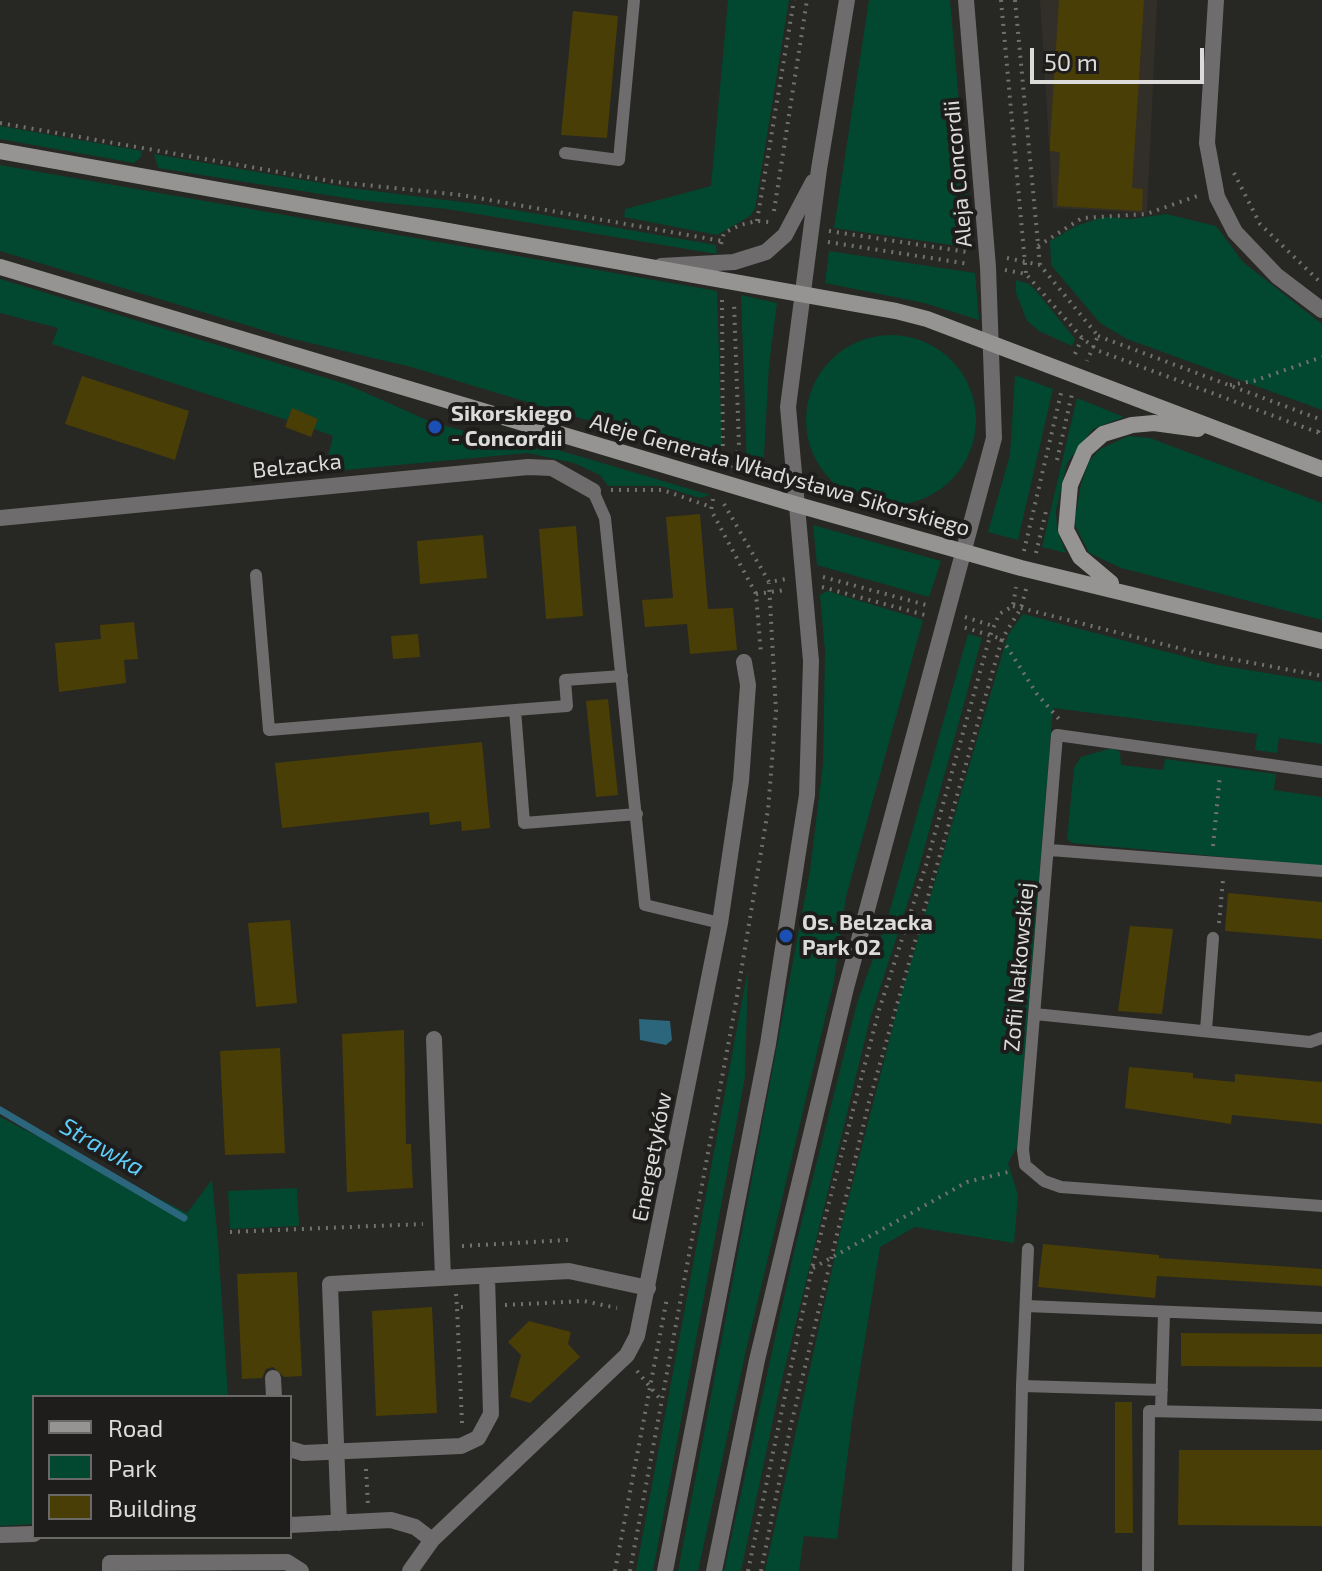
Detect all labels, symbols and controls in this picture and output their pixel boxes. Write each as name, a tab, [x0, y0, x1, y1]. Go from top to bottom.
scale bar	[1034, 32, 1208, 82]
text: 50 m	[1044, 47, 1098, 76]
street label: Aleja Concordii	[938, 99, 978, 249]
place label: Sikorskiego - Concordii	[451, 401, 572, 452]
street label: Aleje Generała Władysława Sikorskiego	[587, 408, 973, 542]
marker: Sikorskiego - Concordii	[426, 418, 444, 436]
street label: Belzacka	[251, 448, 343, 484]
street label: Zofii Nałkowskiej	[998, 881, 1040, 1053]
place label: Os. Belzacka Park 02	[802, 910, 933, 962]
marker: Os. Belzacka Park 02	[777, 927, 795, 945]
street label: Energetyków	[627, 1090, 677, 1224]
water label: Strawka	[55, 1112, 149, 1182]
legend	[32, 1395, 292, 1539]
text: Road	[108, 1413, 163, 1442]
text: Park	[108, 1453, 157, 1482]
text: Building	[108, 1493, 197, 1522]

